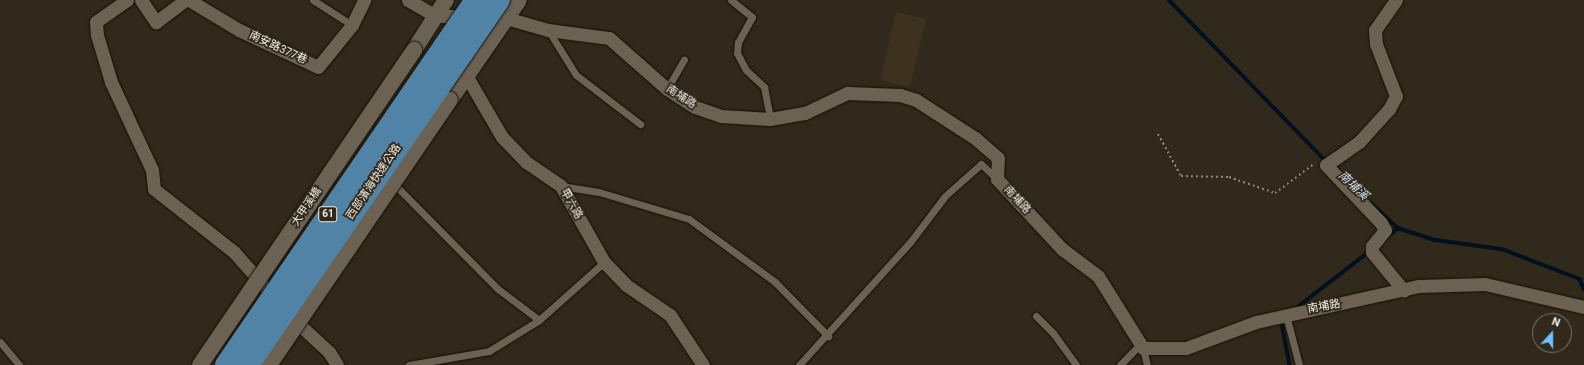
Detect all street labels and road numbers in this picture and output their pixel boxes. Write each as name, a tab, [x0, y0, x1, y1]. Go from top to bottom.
street label: 南安路377巷	[247, 29, 309, 67]
street label: 南埔路	[664, 82, 698, 112]
street label: 西部濱海快速公路	[344, 142, 404, 222]
street label: 南埔路	[1001, 183, 1033, 217]
street label: 大甲溪橋	[289, 185, 325, 229]
street label: 甲六路	[557, 186, 585, 222]
road number: 61	[318, 206, 338, 222]
street label: 南埔路	[1307, 298, 1341, 316]

